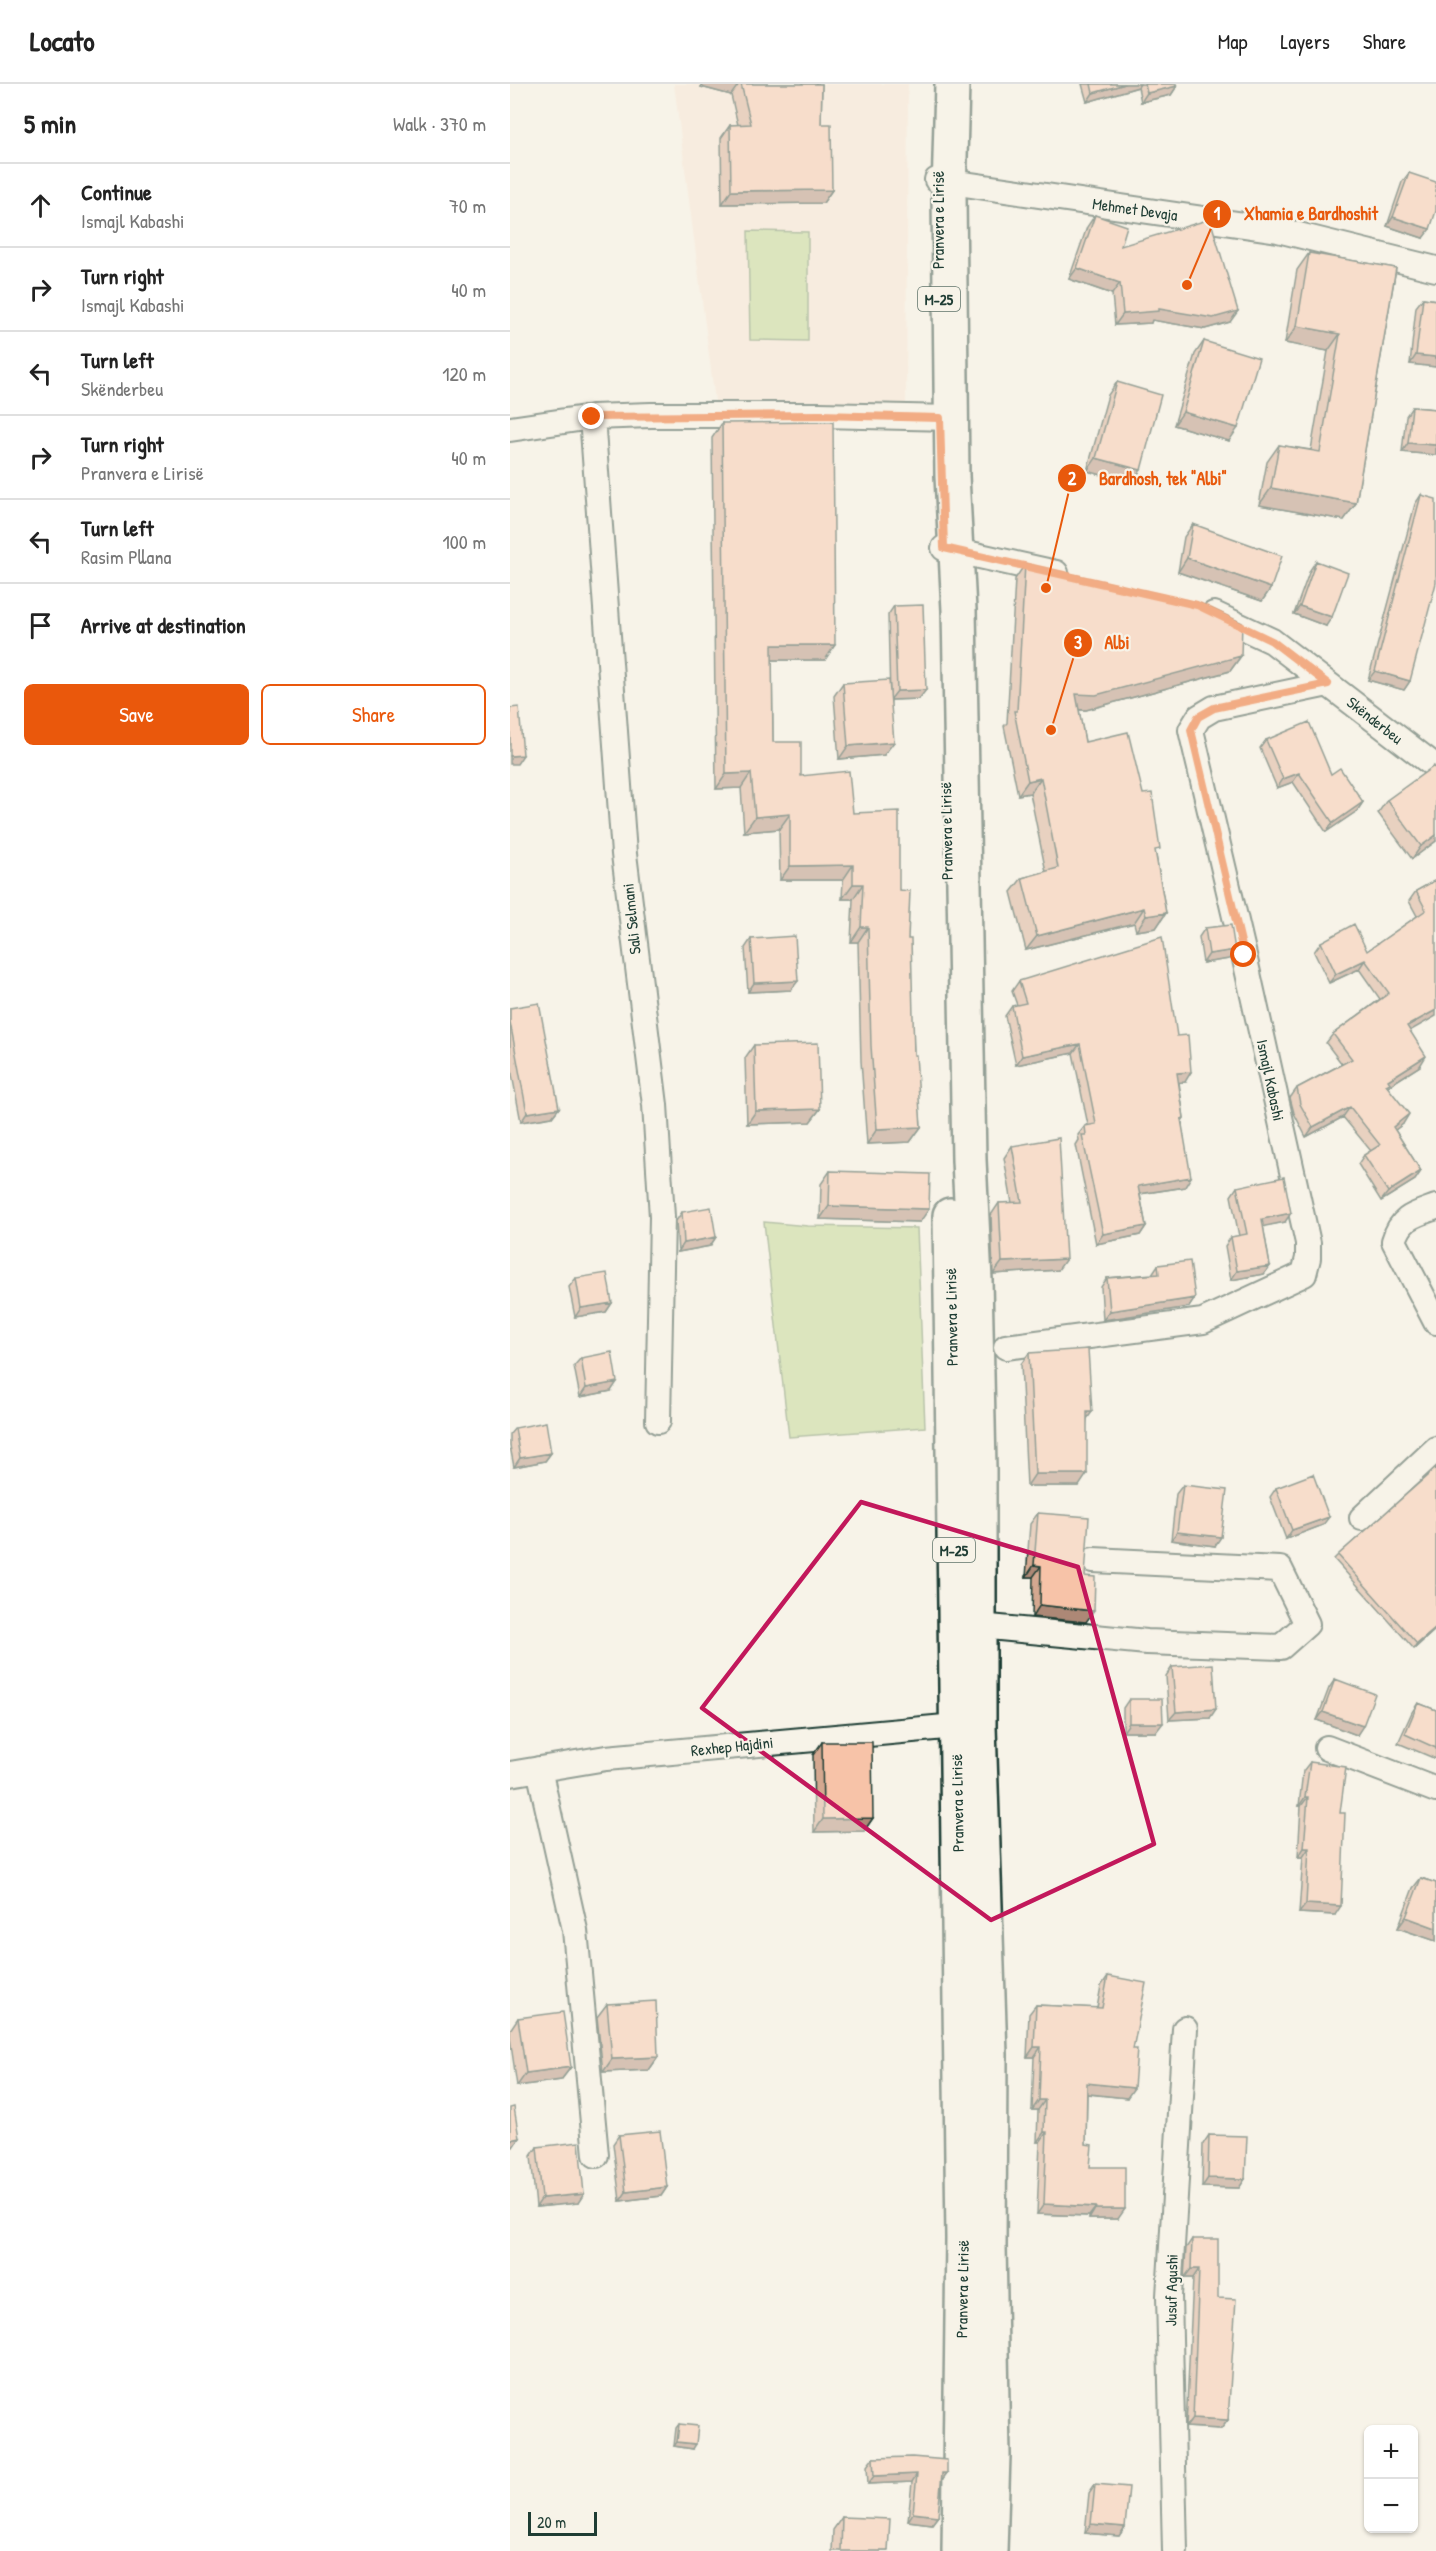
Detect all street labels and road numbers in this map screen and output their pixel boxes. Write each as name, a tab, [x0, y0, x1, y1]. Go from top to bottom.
street label: Pranvera e Lirisë	[927, 170, 949, 269]
street label: Mehmet Devaja	[1091, 192, 1179, 226]
road number: M-25	[918, 287, 960, 311]
street label: Skënderbeu	[1342, 691, 1408, 749]
street label: Pranvera e Lirisë	[934, 781, 958, 880]
street label: Sali Selmani	[616, 883, 646, 955]
street label: Ismajl Kabashi	[1252, 1037, 1290, 1123]
street label: Pranvera e Lirisë	[939, 1267, 963, 1366]
road number: M-25	[933, 1538, 975, 1562]
street label: Rexhep Hajdini	[690, 1731, 774, 1761]
street label: Pranvera e Lirisë	[945, 1753, 969, 1852]
street label: Pranvera e Lirisë	[950, 2239, 974, 2338]
street label: Jusuf Agushi	[1159, 2254, 1183, 2326]

